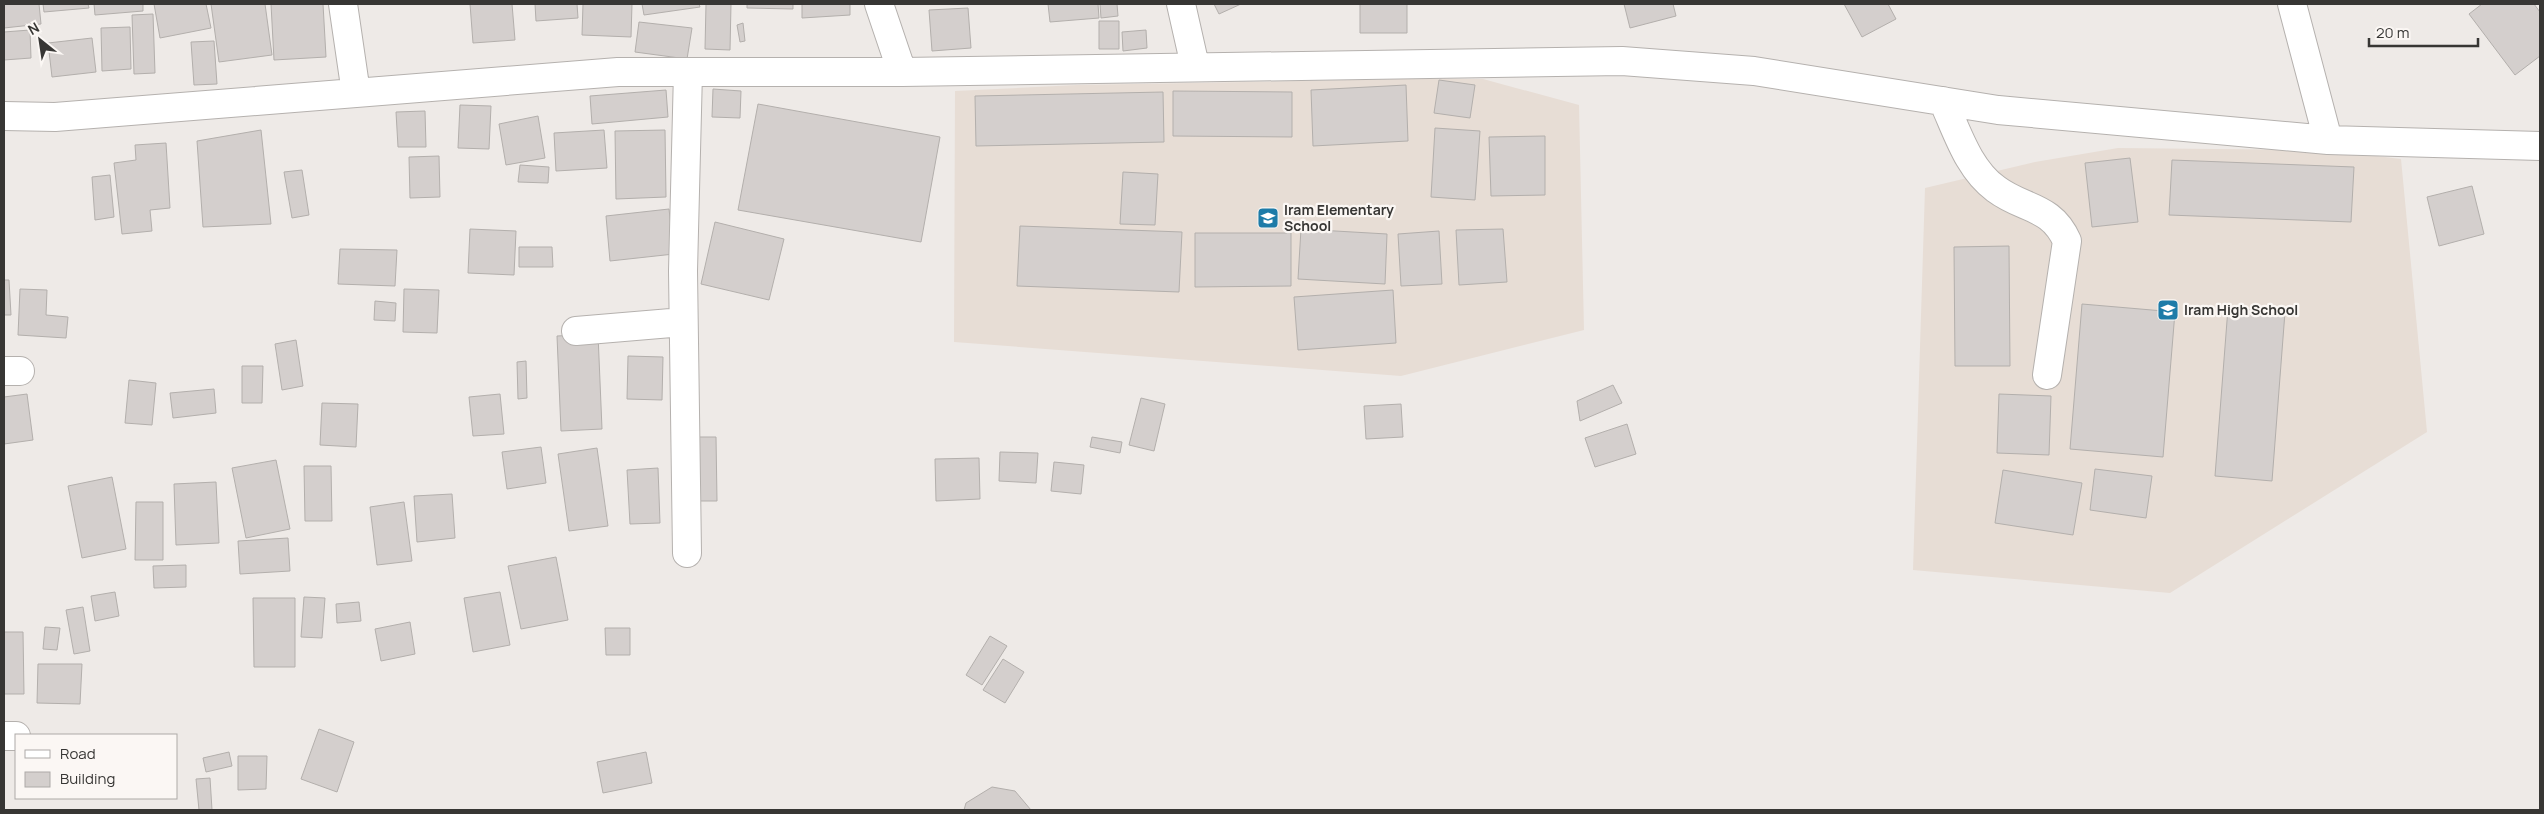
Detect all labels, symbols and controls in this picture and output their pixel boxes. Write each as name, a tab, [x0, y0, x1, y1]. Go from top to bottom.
north arrow	[15, 15, 65, 65]
scale bar	[2369, 15, 2478, 47]
text: N	[24, 18, 42, 39]
text: 20 m	[2376, 22, 2409, 43]
place label: Iram Elementary School	[1284, 200, 1394, 235]
school or university icon: Iram Elementary School	[1256, 206, 1280, 230]
school or university icon: Iram High School	[2156, 298, 2180, 322]
place label: Iram High School	[2184, 300, 2298, 319]
legend	[15, 734, 178, 799]
text: Road	[60, 743, 96, 764]
text: Building	[60, 768, 115, 789]

